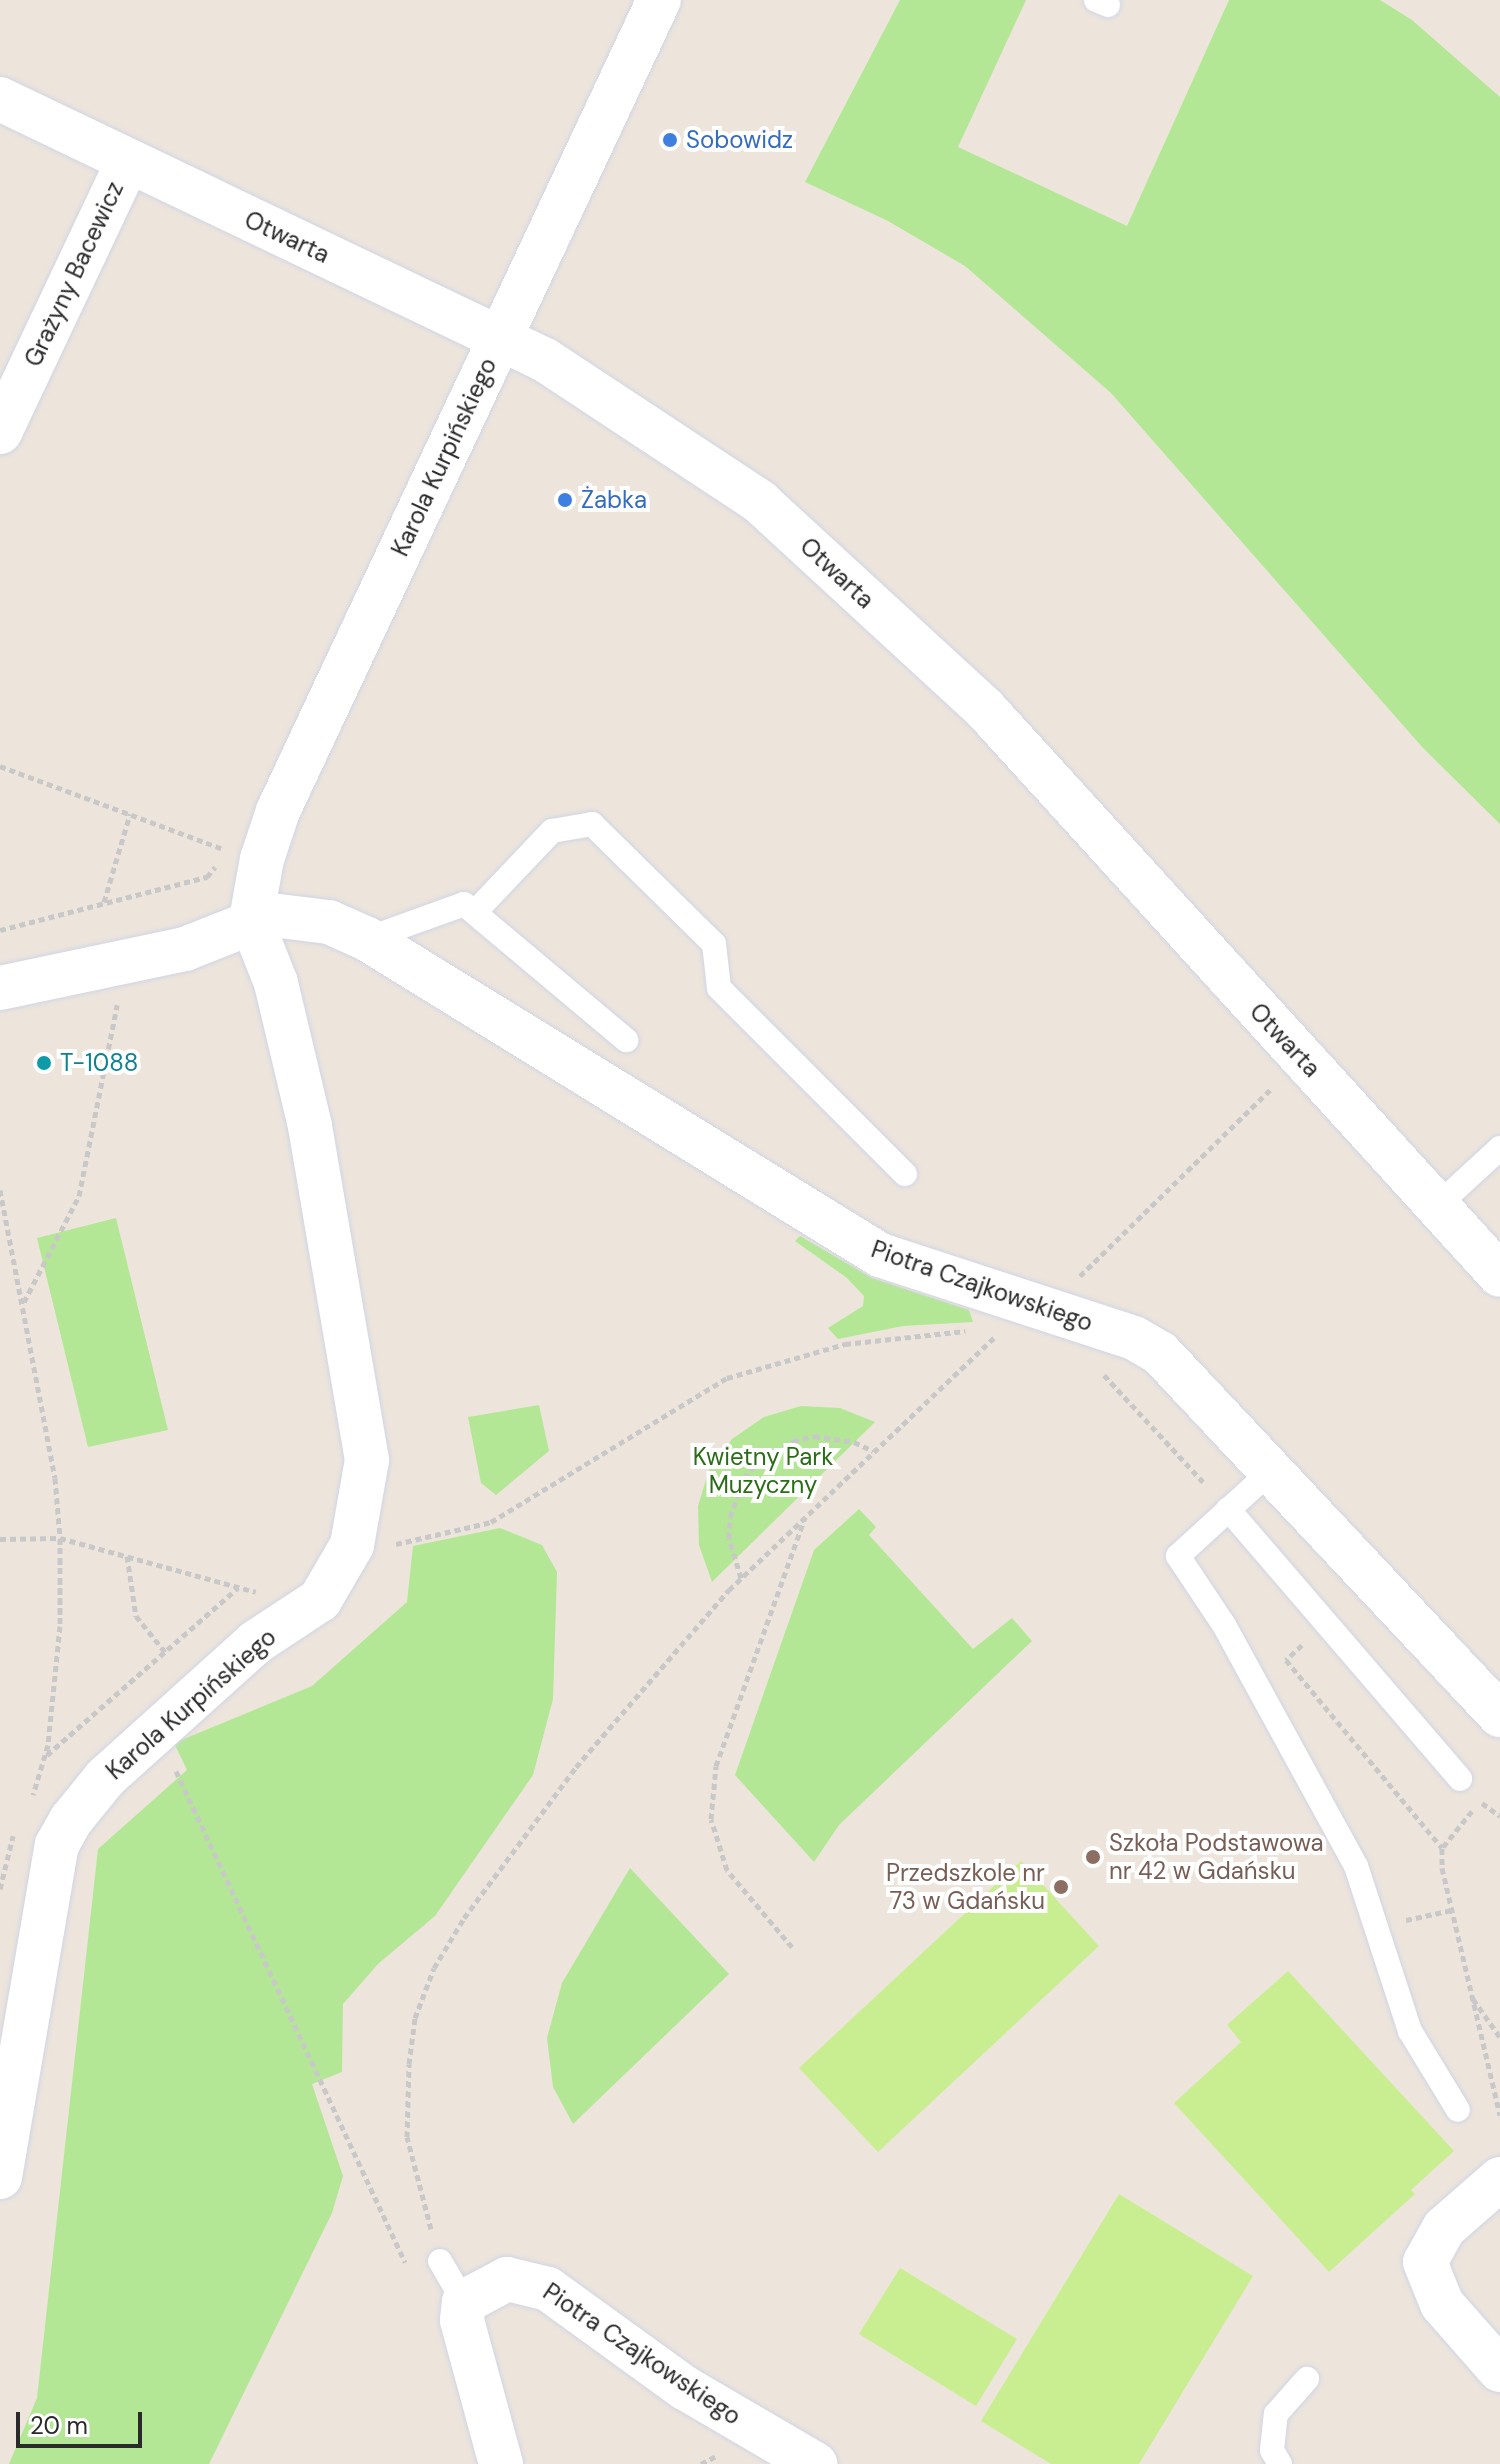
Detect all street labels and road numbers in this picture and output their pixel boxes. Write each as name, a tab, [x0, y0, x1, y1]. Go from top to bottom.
street label: Grażyny Bacewicz	[19, 177, 129, 371]
street label: Otwarta	[240, 205, 334, 269]
street label: Karola Kurpińskiego	[385, 353, 503, 561]
street label: Otwarta	[794, 532, 880, 614]
street label: Otwarta	[1244, 997, 1326, 1083]
street label: Piotra Czajkowskiego	[868, 1235, 1096, 1337]
street label: Karola Kurpińskiego	[100, 1622, 282, 1786]
street label: Piotra Czajkowskiego	[538, 2277, 746, 2431]

